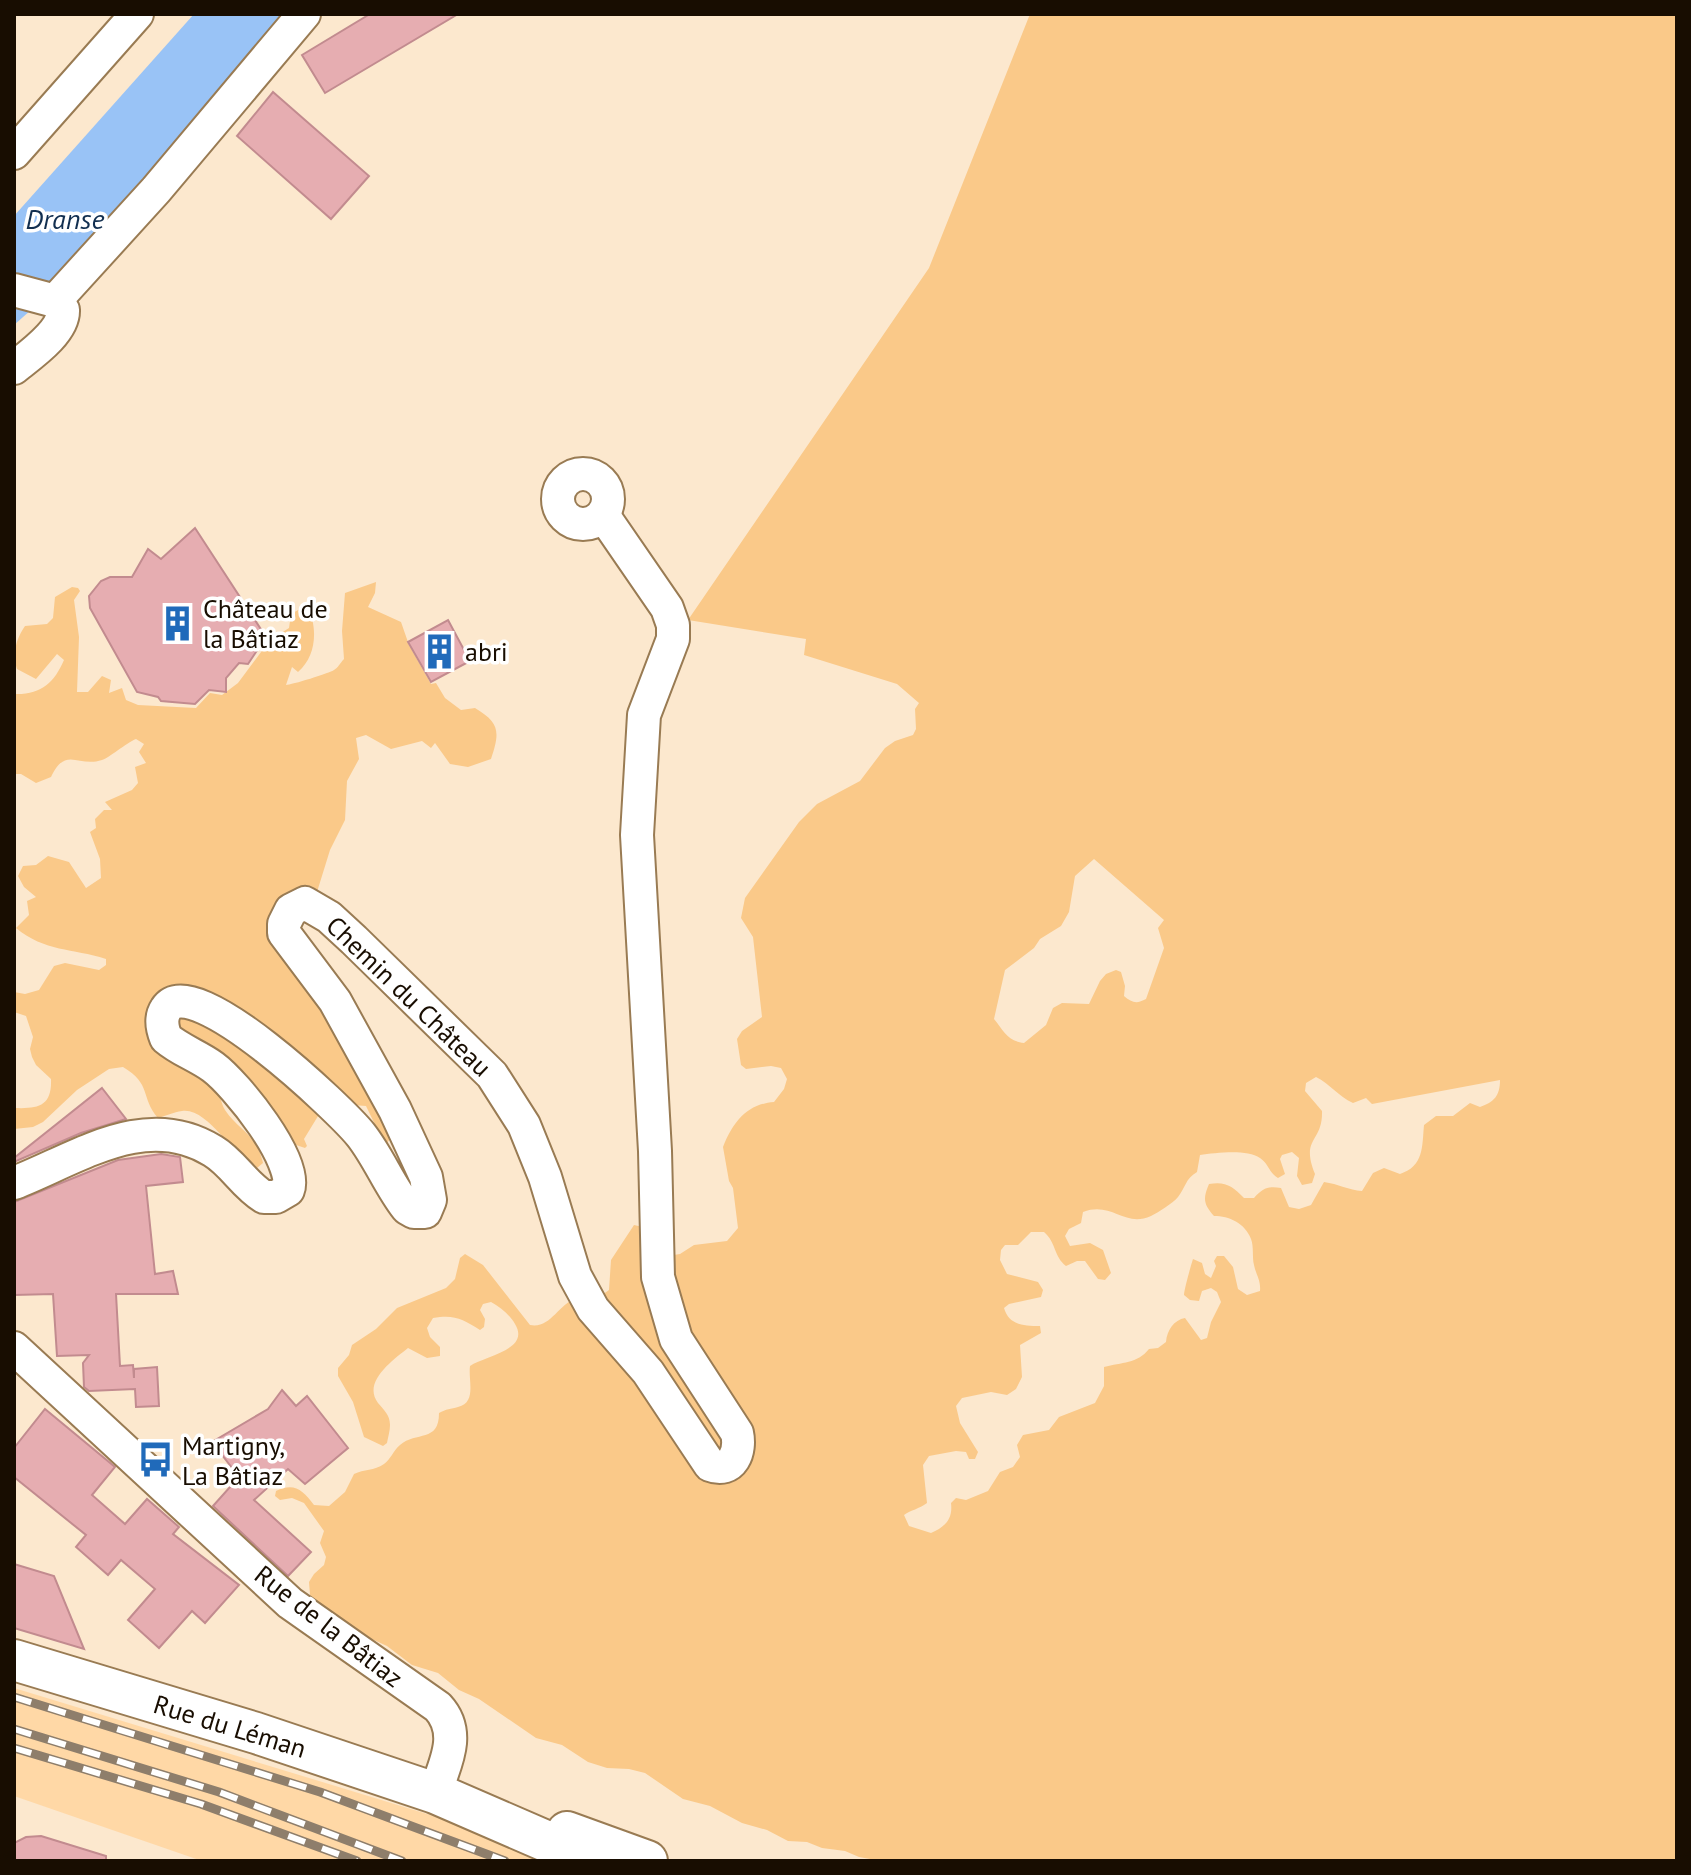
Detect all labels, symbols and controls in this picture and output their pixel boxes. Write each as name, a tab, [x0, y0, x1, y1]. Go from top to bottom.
water label: Dranse	[26, 200, 104, 237]
place label: Château de la Bâtiaz	[203, 592, 328, 655]
building icon: Château de la Bâtiaz	[158, 604, 196, 642]
building icon: abri	[420, 632, 458, 670]
place label: abri	[465, 635, 508, 668]
street label: Chemin du Château	[319, 909, 499, 1083]
place label: Martigny, La Bâtiaz	[182, 1429, 285, 1492]
bus stop icon: Martigny, La Bâtiaz	[137, 1441, 175, 1479]
street label: Rue de la Bâtiaz	[248, 1558, 410, 1694]
street label: Rue du Léman	[150, 1687, 310, 1765]

